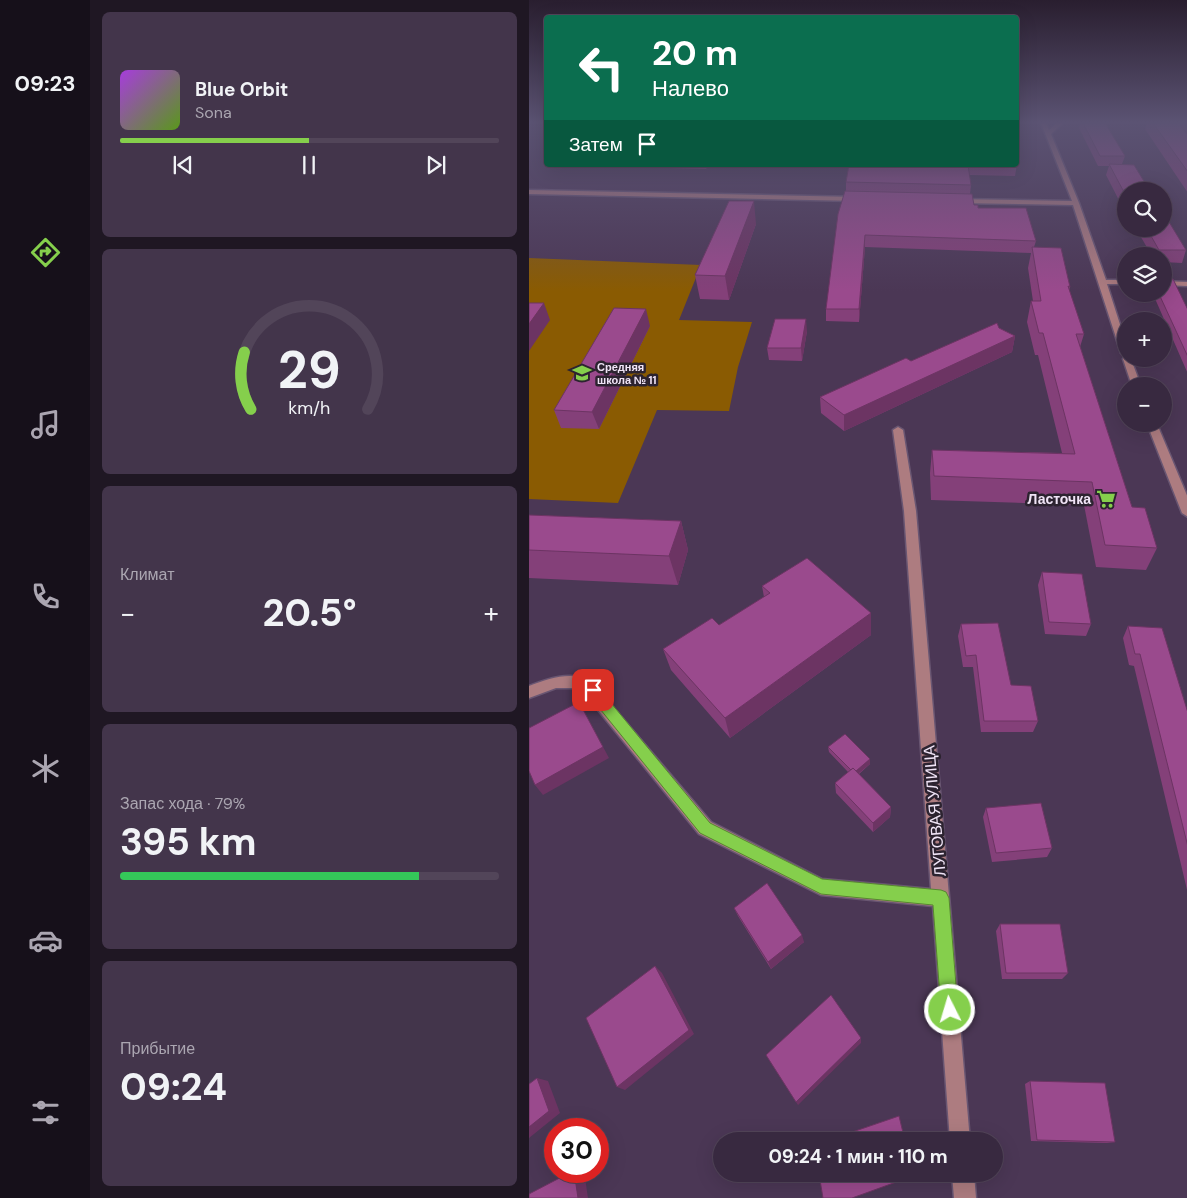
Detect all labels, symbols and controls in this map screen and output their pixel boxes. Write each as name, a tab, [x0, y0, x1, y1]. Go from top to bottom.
text: 20 m	[652, 30, 738, 76]
icon: left	[569, 35, 634, 100]
text: 09:23	[14, 69, 76, 98]
text: Налево	[652, 74, 729, 103]
text: Blue Orbit	[195, 77, 288, 102]
text: Sona	[195, 102, 232, 123]
icon: arrive	[633, 130, 661, 158]
text: Затем	[569, 132, 623, 157]
icon: previous	[169, 151, 197, 179]
icon: pause	[295, 151, 323, 179]
icon: next	[422, 151, 450, 179]
map controls	[1117, 182, 1172, 432]
button: search	[1117, 182, 1172, 237]
icon: directions	[28, 235, 63, 270]
button: layers	[1117, 247, 1172, 302]
button: +	[1117, 312, 1172, 367]
text: 29	[278, 336, 341, 404]
place label: Средняя школа № 11	[597, 360, 657, 387]
school or university icon: Средняя школа № 11	[571, 362, 593, 384]
button: −	[1117, 377, 1172, 432]
text: km/h	[288, 396, 331, 420]
icon: music	[28, 407, 63, 442]
supermarket icon: Ласточка	[1095, 488, 1117, 510]
place label: Ласточка	[1027, 490, 1091, 508]
text: Климат	[120, 564, 174, 585]
icon: phone	[28, 579, 63, 614]
text: 20.5°	[262, 588, 357, 638]
text: −	[120, 595, 135, 632]
text: +	[484, 595, 499, 632]
pin	[572, 669, 614, 711]
icon: arrive	[579, 676, 607, 704]
street label: ЛУГОВАЯ УЛИЦА	[918, 744, 951, 877]
icon: climate	[28, 751, 63, 786]
text: Запас хода · 79%	[120, 793, 245, 814]
text: 395 km	[120, 817, 256, 867]
icon: car	[28, 923, 63, 958]
position arrow	[923, 983, 975, 1035]
text: Прибытие	[120, 1038, 195, 1059]
text: 09:24	[120, 1062, 227, 1112]
icon: filters	[28, 1095, 63, 1130]
speed limit sign: 30	[544, 1118, 609, 1183]
text: 09:24 · 1 мин · 110 m	[768, 1144, 948, 1169]

